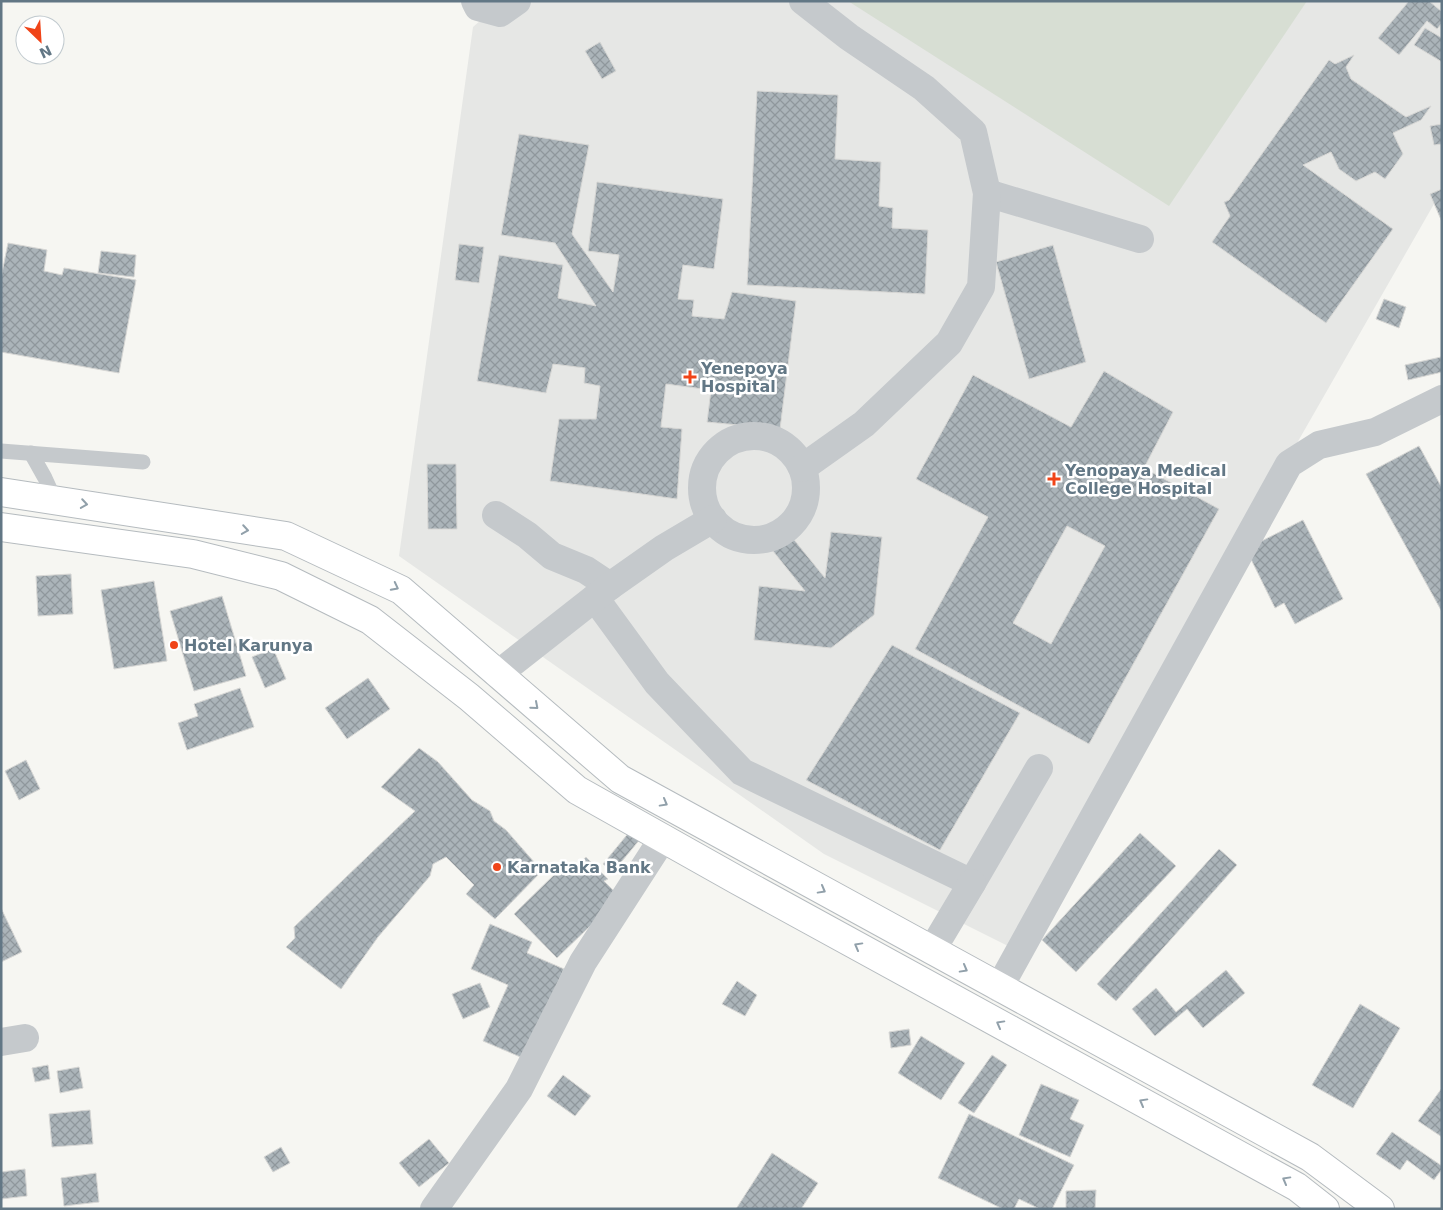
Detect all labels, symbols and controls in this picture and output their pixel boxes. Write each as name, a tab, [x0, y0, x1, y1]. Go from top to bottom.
north arrow	[15, 15, 65, 65]
text: N	[37, 42, 54, 62]
place label: Yenepoya Hospital	[700, 359, 788, 396]
marker: Yenepoya Hospital	[683, 370, 697, 384]
place label: Yenopaya Medical College Hospital	[1064, 461, 1226, 498]
marker: Yenopaya Medical College Hospital	[1047, 472, 1061, 486]
one-way arrow	[80, 499, 88, 509]
one-way arrow	[240, 524, 249, 534]
one-way arrow	[390, 581, 399, 592]
place label: Hotel Karunya	[184, 636, 313, 655]
marker: Hotel Karunya	[168, 639, 180, 651]
one-way arrow	[529, 700, 538, 709]
one-way arrow	[659, 797, 668, 807]
place label: Karnataka Bank	[507, 858, 651, 877]
marker: Karnataka Bank	[491, 861, 503, 873]
one-way arrow	[817, 884, 826, 894]
one-way arrow	[854, 942, 863, 952]
one-way arrow	[959, 962, 968, 972]
one-way arrow	[997, 1020, 1006, 1030]
one-way arrow	[1139, 1098, 1148, 1108]
one-way arrow	[1282, 1176, 1291, 1186]

